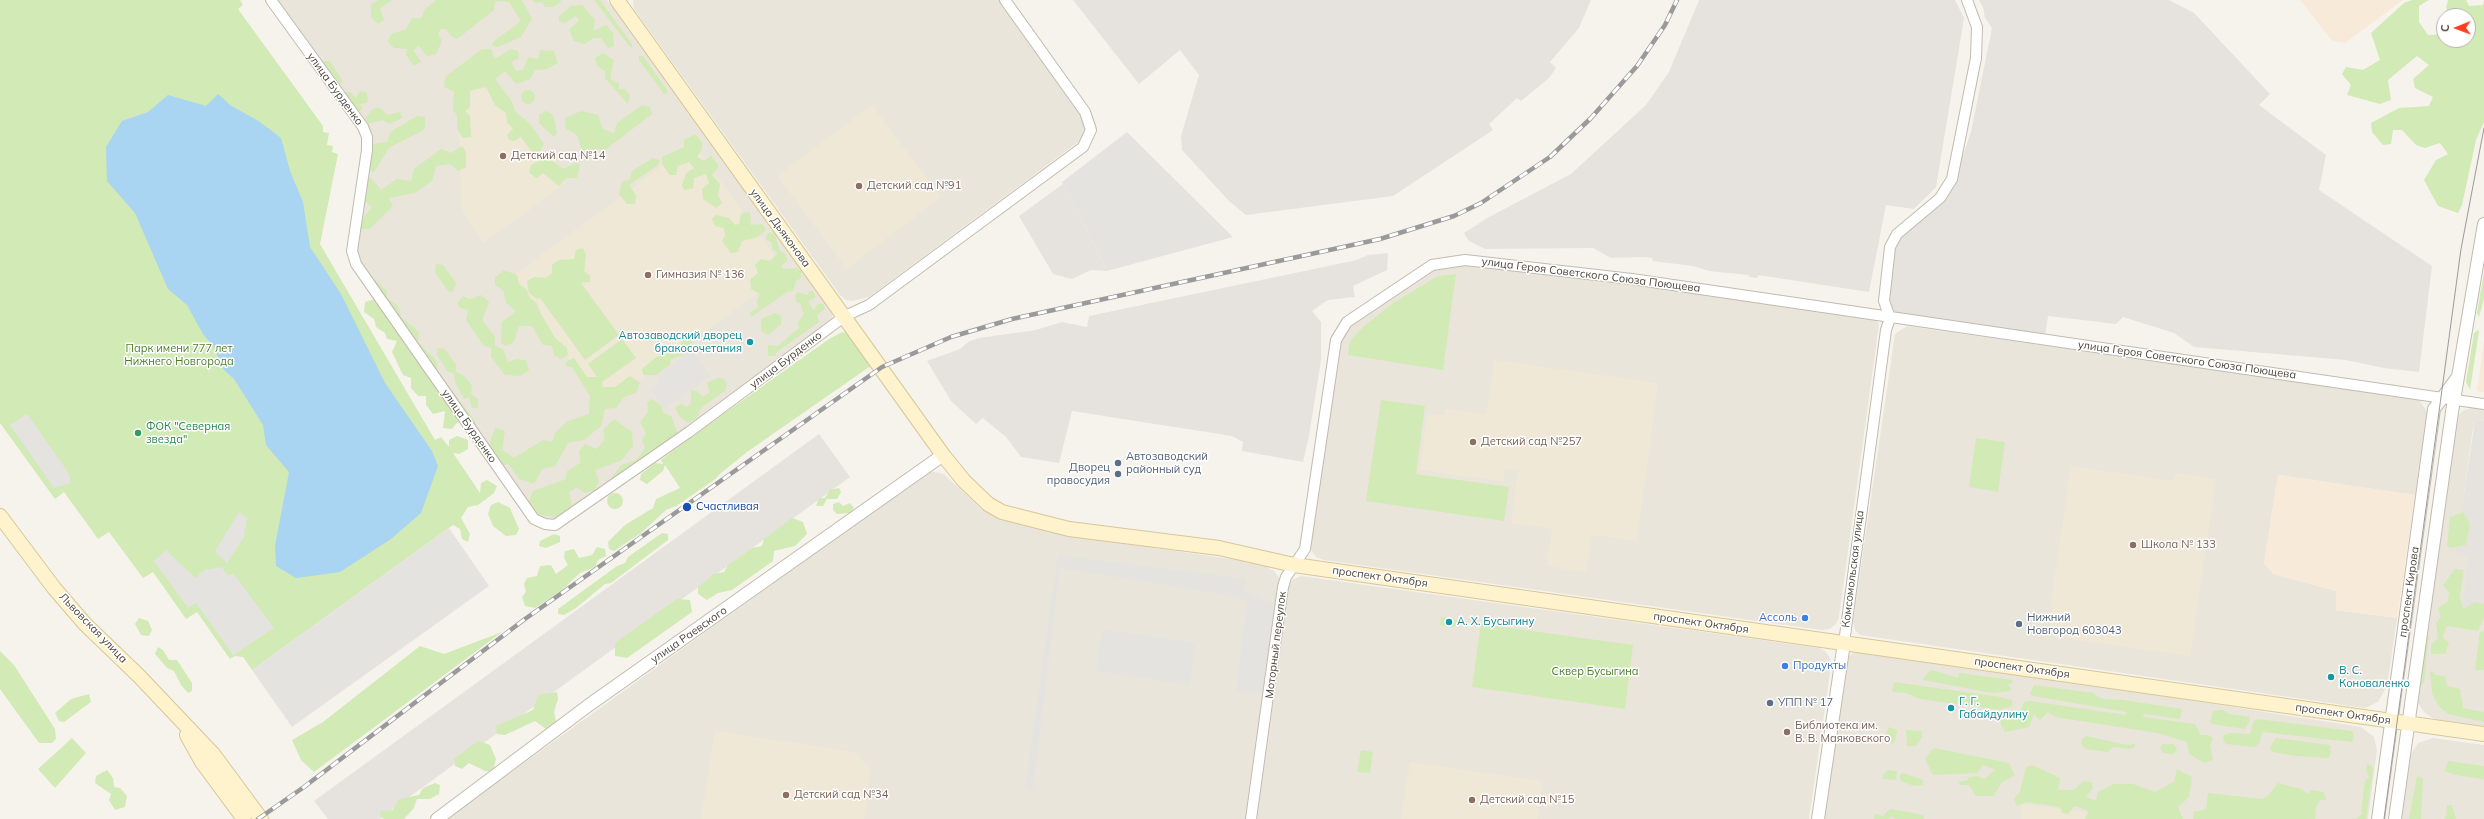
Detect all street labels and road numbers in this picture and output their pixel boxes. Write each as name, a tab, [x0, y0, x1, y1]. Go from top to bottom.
street label: улица Бурденко	[304, 50, 366, 128]
street label: улица Дьяконова	[747, 186, 813, 270]
street label: улица Героя Советского Союза Поющева	[1481, 255, 1701, 295]
street label: улица Бурденко	[747, 329, 825, 391]
street label: улица Героя Советского Союза Поющева	[2077, 338, 2297, 382]
street label: улица Бурденко	[439, 387, 499, 465]
street label: Комсомольская улица	[1839, 510, 1867, 628]
street label: проспект Кирова	[2396, 546, 2422, 638]
street label: проспект Октября	[1331, 564, 1429, 590]
street label: Львовская улица	[56, 590, 130, 666]
street label: Моторный переулок	[1263, 591, 1289, 699]
street label: улица Раевского	[648, 604, 730, 666]
street label: проспект Октября	[1652, 610, 1750, 636]
street label: проспект Октября	[1973, 655, 2071, 681]
street label: проспект Октября	[2294, 701, 2392, 727]

